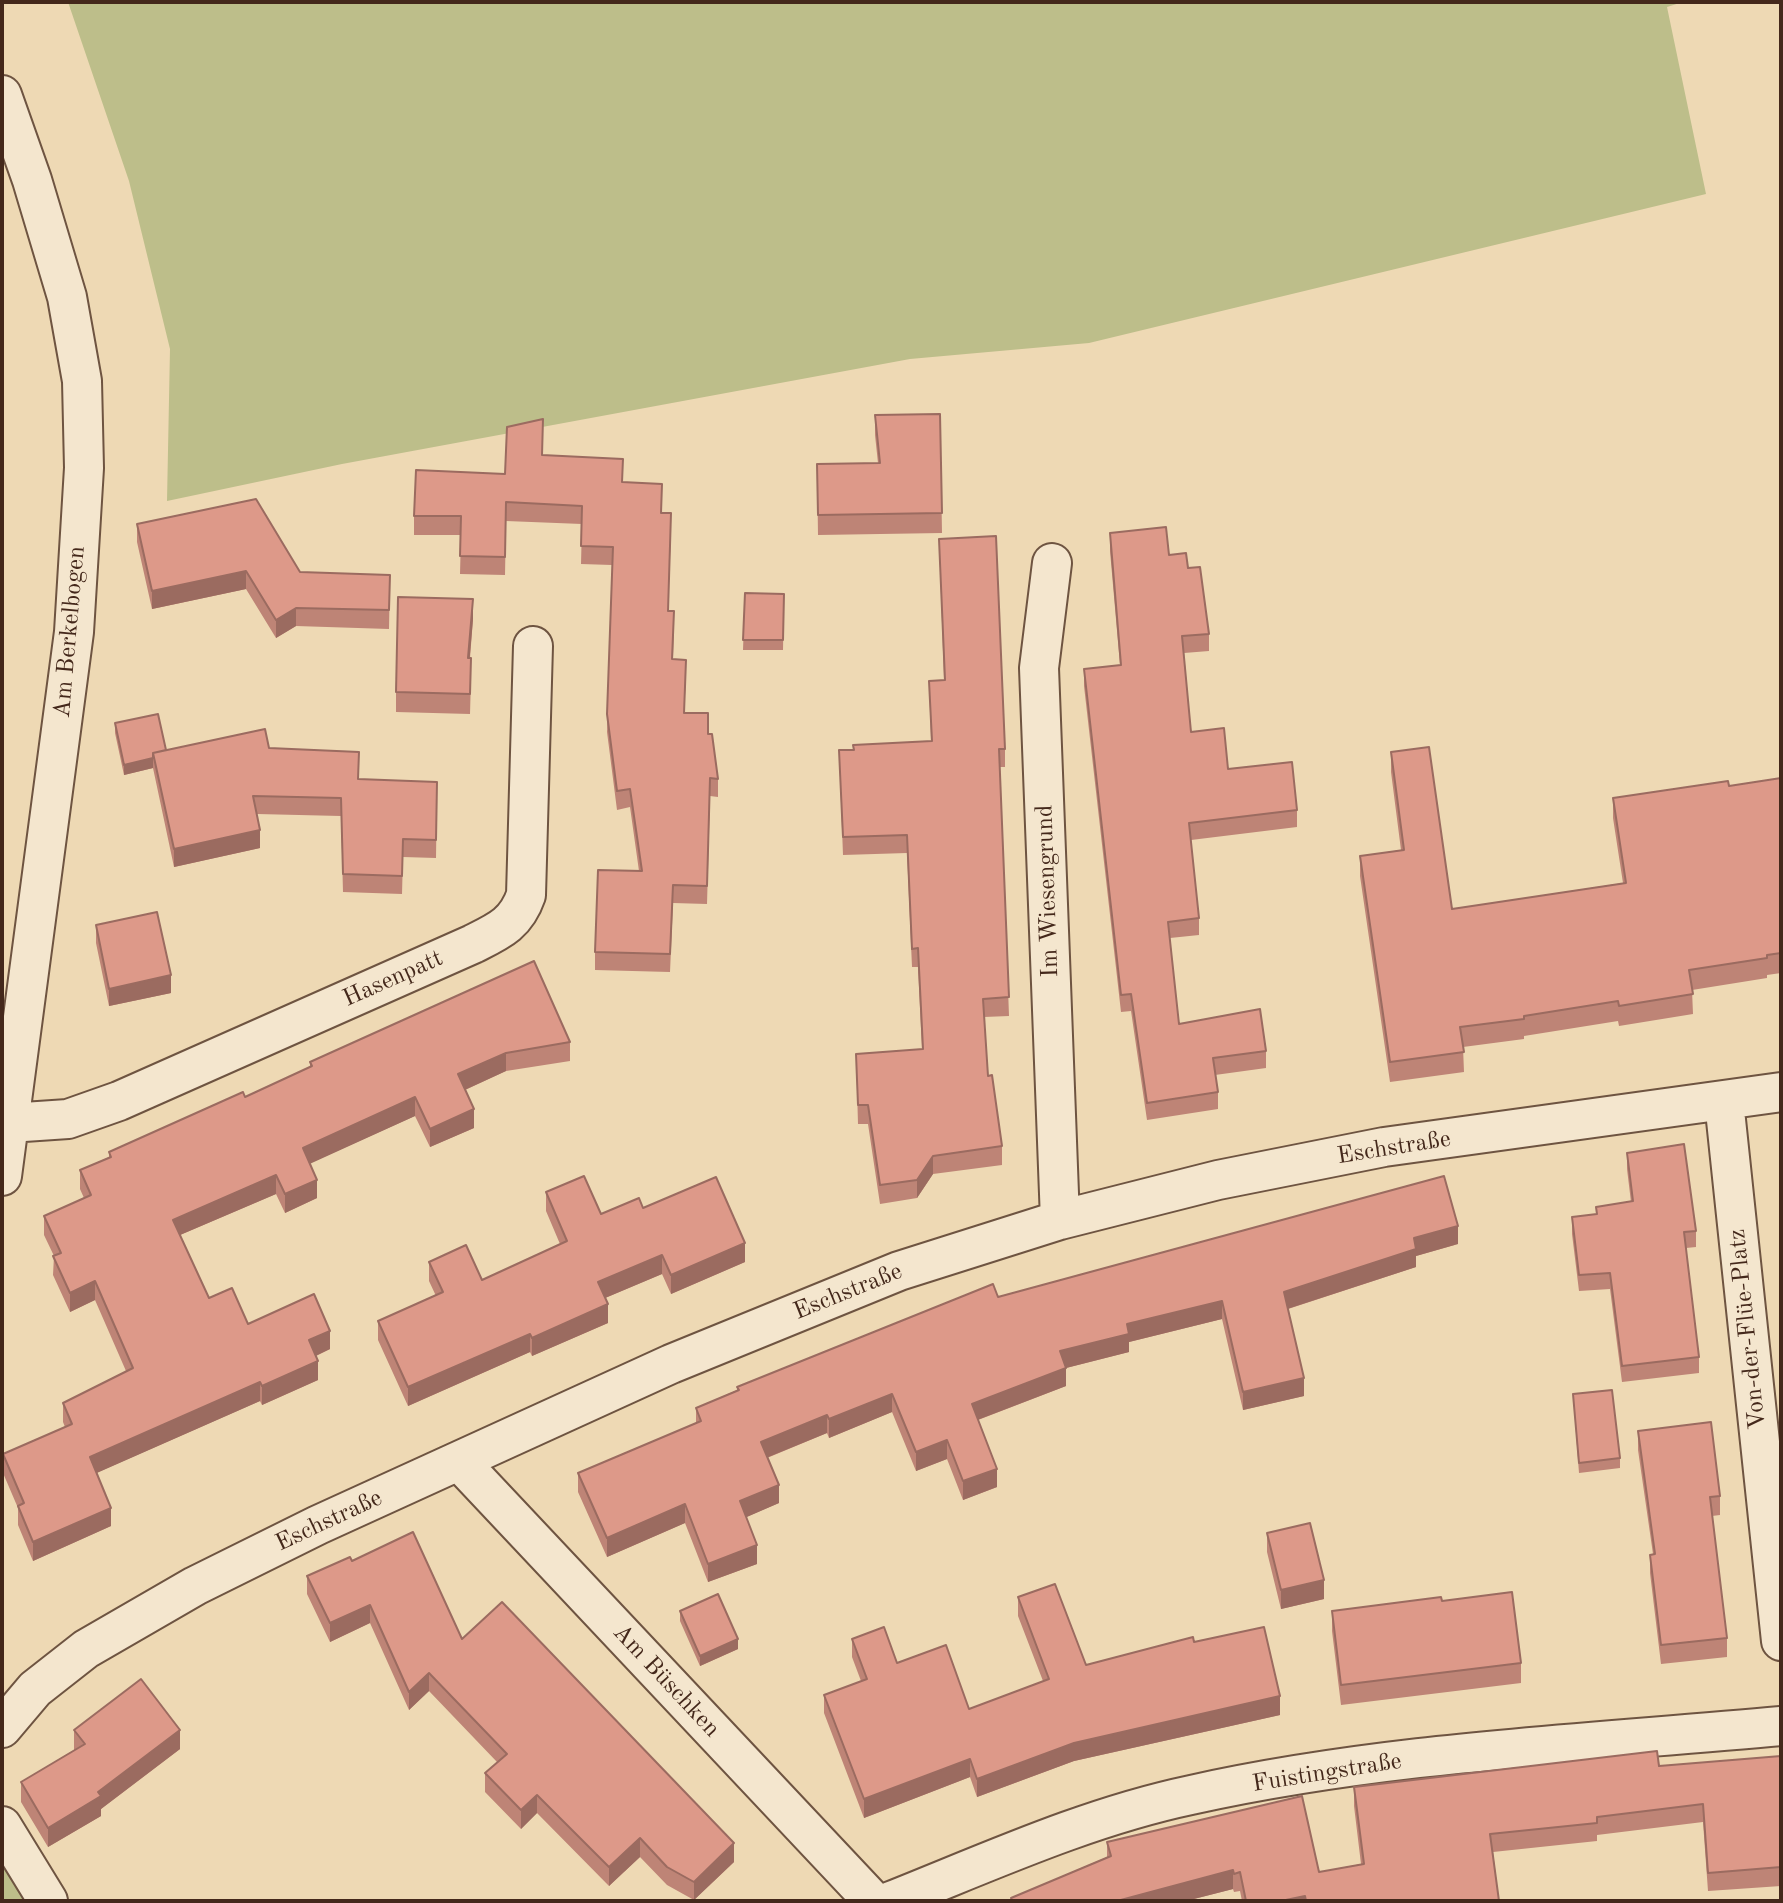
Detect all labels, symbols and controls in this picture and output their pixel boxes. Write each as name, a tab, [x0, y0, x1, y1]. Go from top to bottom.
street label: Am Berkelbogen	[48, 545, 92, 719]
street label: Im Wiesengrund	[1031, 804, 1065, 978]
street label: Hasenpatt	[339, 944, 447, 1014]
street label: Eschstraße	[1335, 1125, 1453, 1171]
street label: Von-der-Flüe-Platz	[1723, 1227, 1773, 1431]
street label: Eschstraße	[789, 1257, 907, 1327]
street label: Eschstraße	[271, 1484, 387, 1558]
street label: Am Büschken	[606, 1619, 726, 1743]
street label: Fuistingstraße	[1250, 1747, 1404, 1799]

